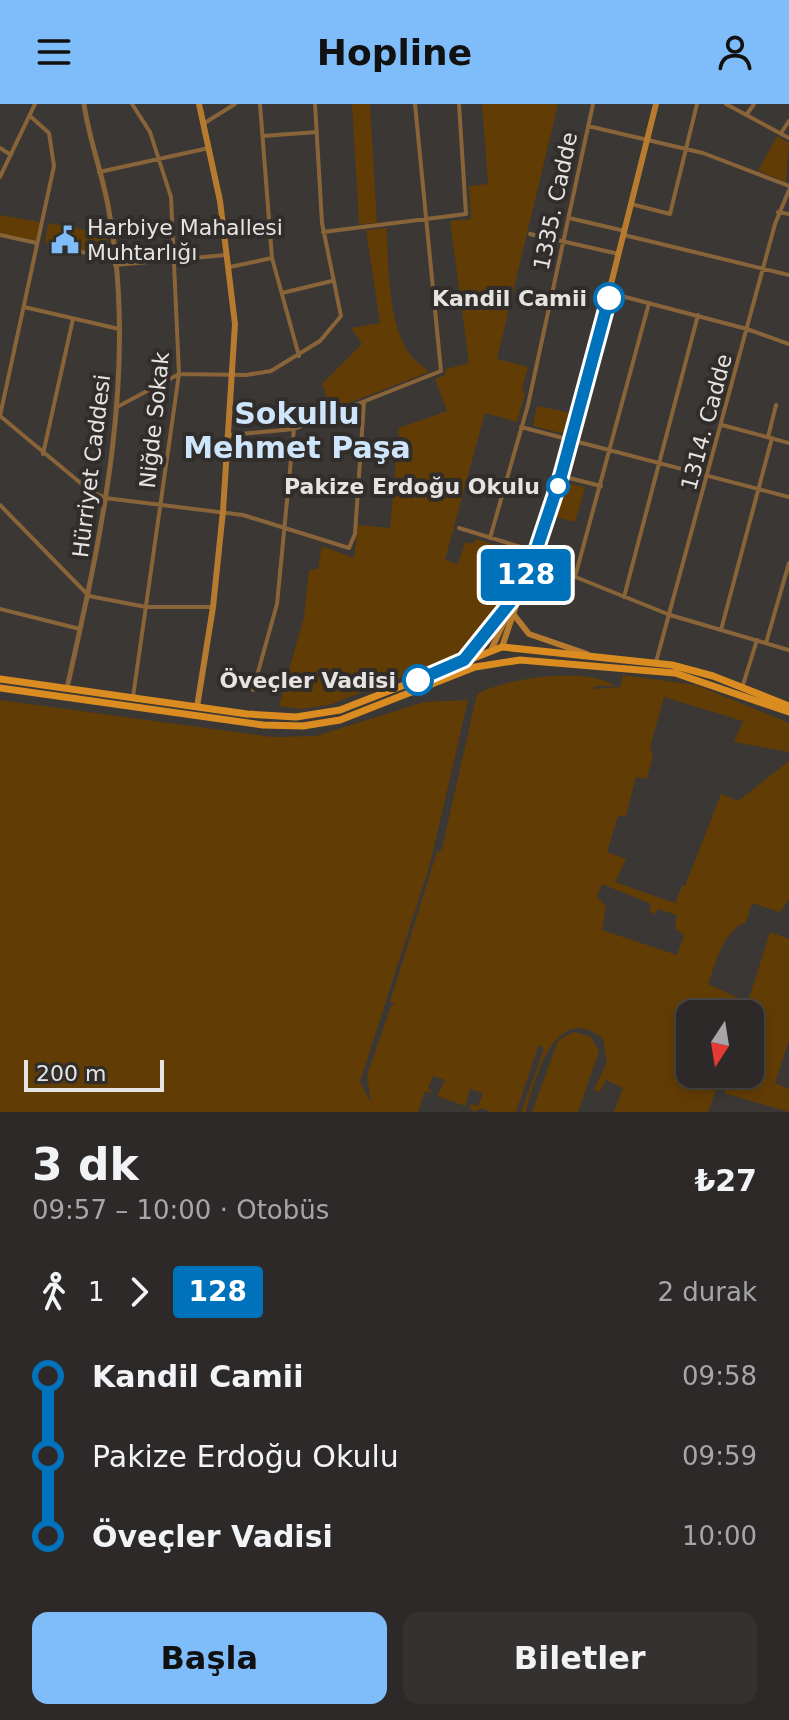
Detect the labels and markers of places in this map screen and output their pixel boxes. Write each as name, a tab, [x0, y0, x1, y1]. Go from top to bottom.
place label: Harbiye Mahallesi Muhtarlığı	[87, 215, 283, 265]
public building icon: Harbiye Mahallesi Muhtarlığı	[50, 225, 80, 255]
marker: Kandil Camii	[594, 283, 624, 313]
place label: Kandil Camii	[432, 286, 587, 311]
place label: Pakize Erdoğu Okulu	[284, 474, 540, 499]
marker: Pakize Erdoğu Okulu	[547, 475, 569, 497]
marker: Öveçler Vadisi	[403, 665, 433, 695]
place label: Öveçler Vadisi	[219, 668, 396, 693]

